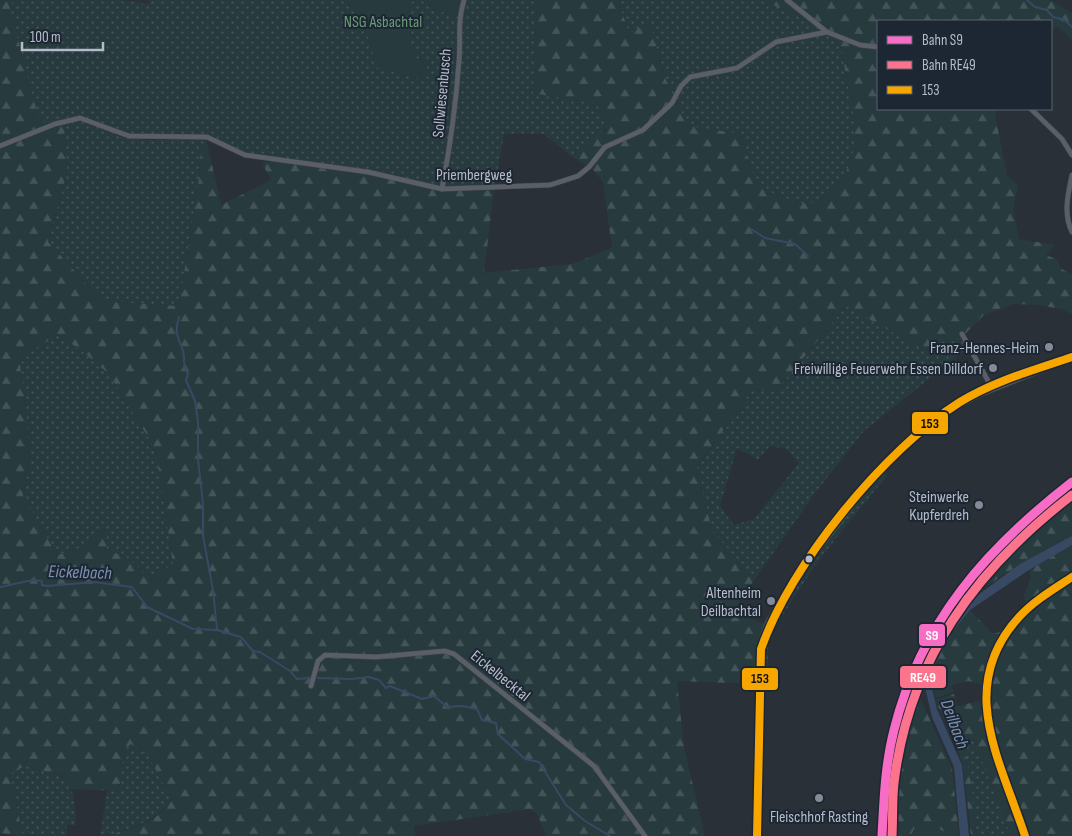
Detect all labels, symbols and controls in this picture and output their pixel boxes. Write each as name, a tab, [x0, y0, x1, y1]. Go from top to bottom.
park label: NSG Asbachtal	[344, 13, 422, 32]
scale bar	[22, 20, 104, 52]
legend	[877, 20, 1052, 110]
text: 100 m	[30, 28, 61, 47]
text: Bahn S9	[922, 31, 963, 50]
street label: Sollwiesenbusch	[429, 48, 456, 138]
text: Bahn RE49	[922, 56, 976, 75]
text: 153	[922, 81, 940, 100]
street label: Priembergweg	[436, 166, 512, 185]
place label: Franz-Hennes-Heim	[930, 339, 1039, 358]
marker: Franz-Hennes-Heim	[1043, 341, 1055, 353]
place label: Freiwillige Feuerwehr Essen Dilldorf	[794, 360, 983, 379]
marker: Freiwillige Feuerwehr Essen Dilldorf	[987, 362, 999, 374]
line badge: 153	[911, 411, 949, 435]
text: 153	[921, 415, 939, 432]
place label: Steinwerke Kupferdreh	[909, 488, 969, 525]
marker: Steinwerke Kupferdreh	[973, 499, 985, 511]
unlabelled marker	[804, 554, 814, 564]
water label: Eickelbach	[48, 561, 113, 584]
place label: Altenheim Deilbachtal	[701, 584, 761, 621]
marker: Altenheim Deilbachtal	[765, 595, 777, 607]
line badge: S9	[918, 623, 946, 647]
text: S9	[926, 627, 939, 644]
street label: Eickelbecktal	[467, 647, 534, 706]
line badge: RE49	[899, 665, 947, 689]
line badge: 153	[741, 667, 779, 691]
text: RE49	[910, 669, 936, 686]
text: 153	[751, 670, 769, 687]
water label: Deilbach	[936, 696, 973, 752]
marker: Fleischhof Rasting	[813, 792, 825, 804]
place label: Fleischhof Rasting	[770, 808, 868, 827]

